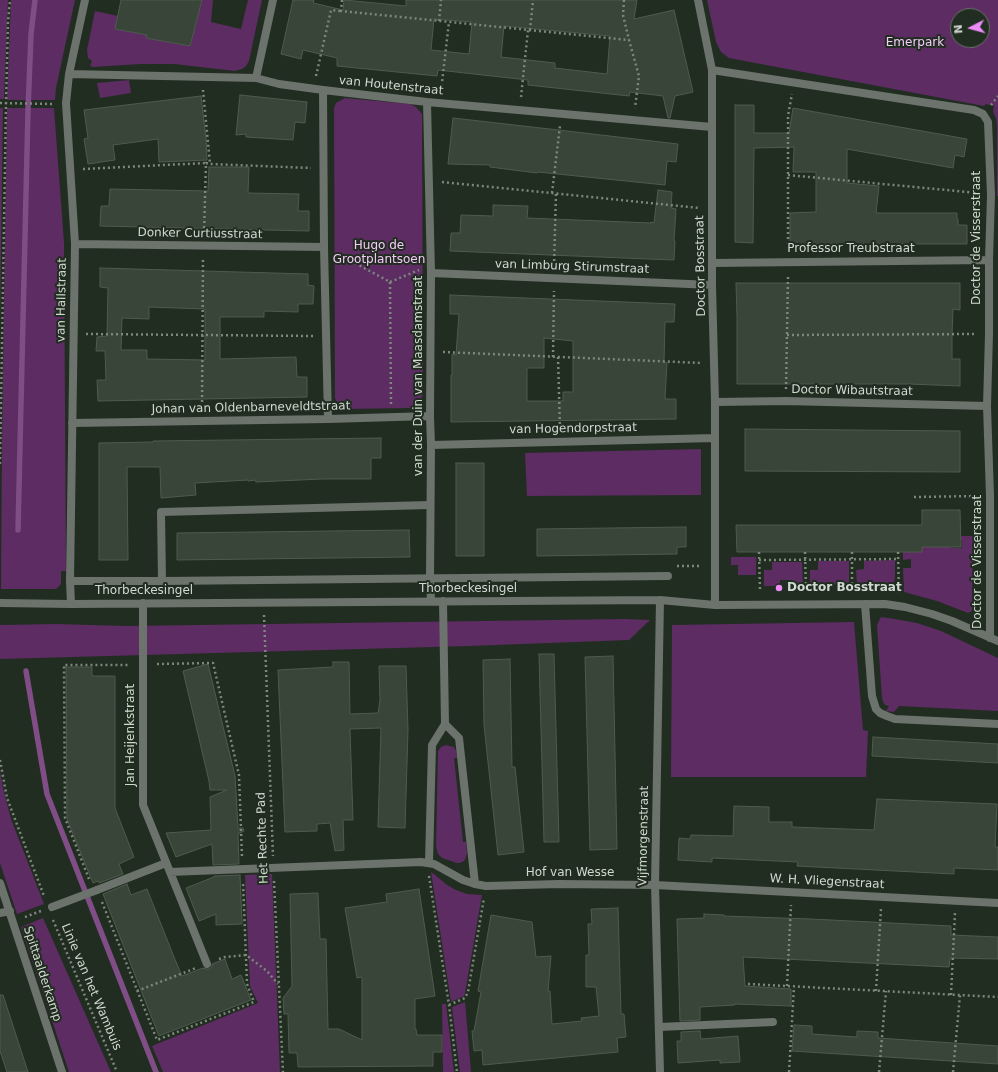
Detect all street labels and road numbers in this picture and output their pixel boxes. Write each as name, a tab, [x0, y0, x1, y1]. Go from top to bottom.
street label: van Houtenstraat	[338, 73, 444, 99]
street label: Doctor de Visserstraat	[970, 171, 984, 305]
street label: Doctor Bosstraat	[693, 215, 709, 317]
street label: Donker Curtiusstraat	[137, 226, 263, 242]
street label: Professor Treubstraat	[787, 242, 915, 256]
street label: van Limburg Stirumstraat	[495, 257, 649, 277]
street label: van Hallstraat	[54, 258, 70, 342]
street label: van der Duin van Maasdamstraat	[412, 276, 426, 476]
street label: Doctor Wibautstraat	[791, 383, 913, 399]
street label: Johan van Oldenbarneveldtstraat	[152, 399, 350, 417]
street label: van Hogendorpstraat	[509, 421, 637, 437]
street label: Doctor de Visserstraat	[971, 495, 985, 629]
street label: Thorbeckesingel	[419, 582, 517, 596]
street label: Thorbeckesingel	[95, 584, 193, 598]
street label: Jan Heijenkstraat	[124, 684, 138, 786]
street label: Vijfmorgenstraat	[636, 786, 652, 886]
street label: Het Rechte Pad	[254, 792, 272, 884]
street label: Hof van Wesse	[526, 866, 614, 880]
street label: W. H. Vliegenstraat	[769, 872, 885, 892]
street label: Linie van het Wambuis	[58, 921, 124, 1053]
street label: Spittaalderkamp	[20, 925, 64, 1023]

